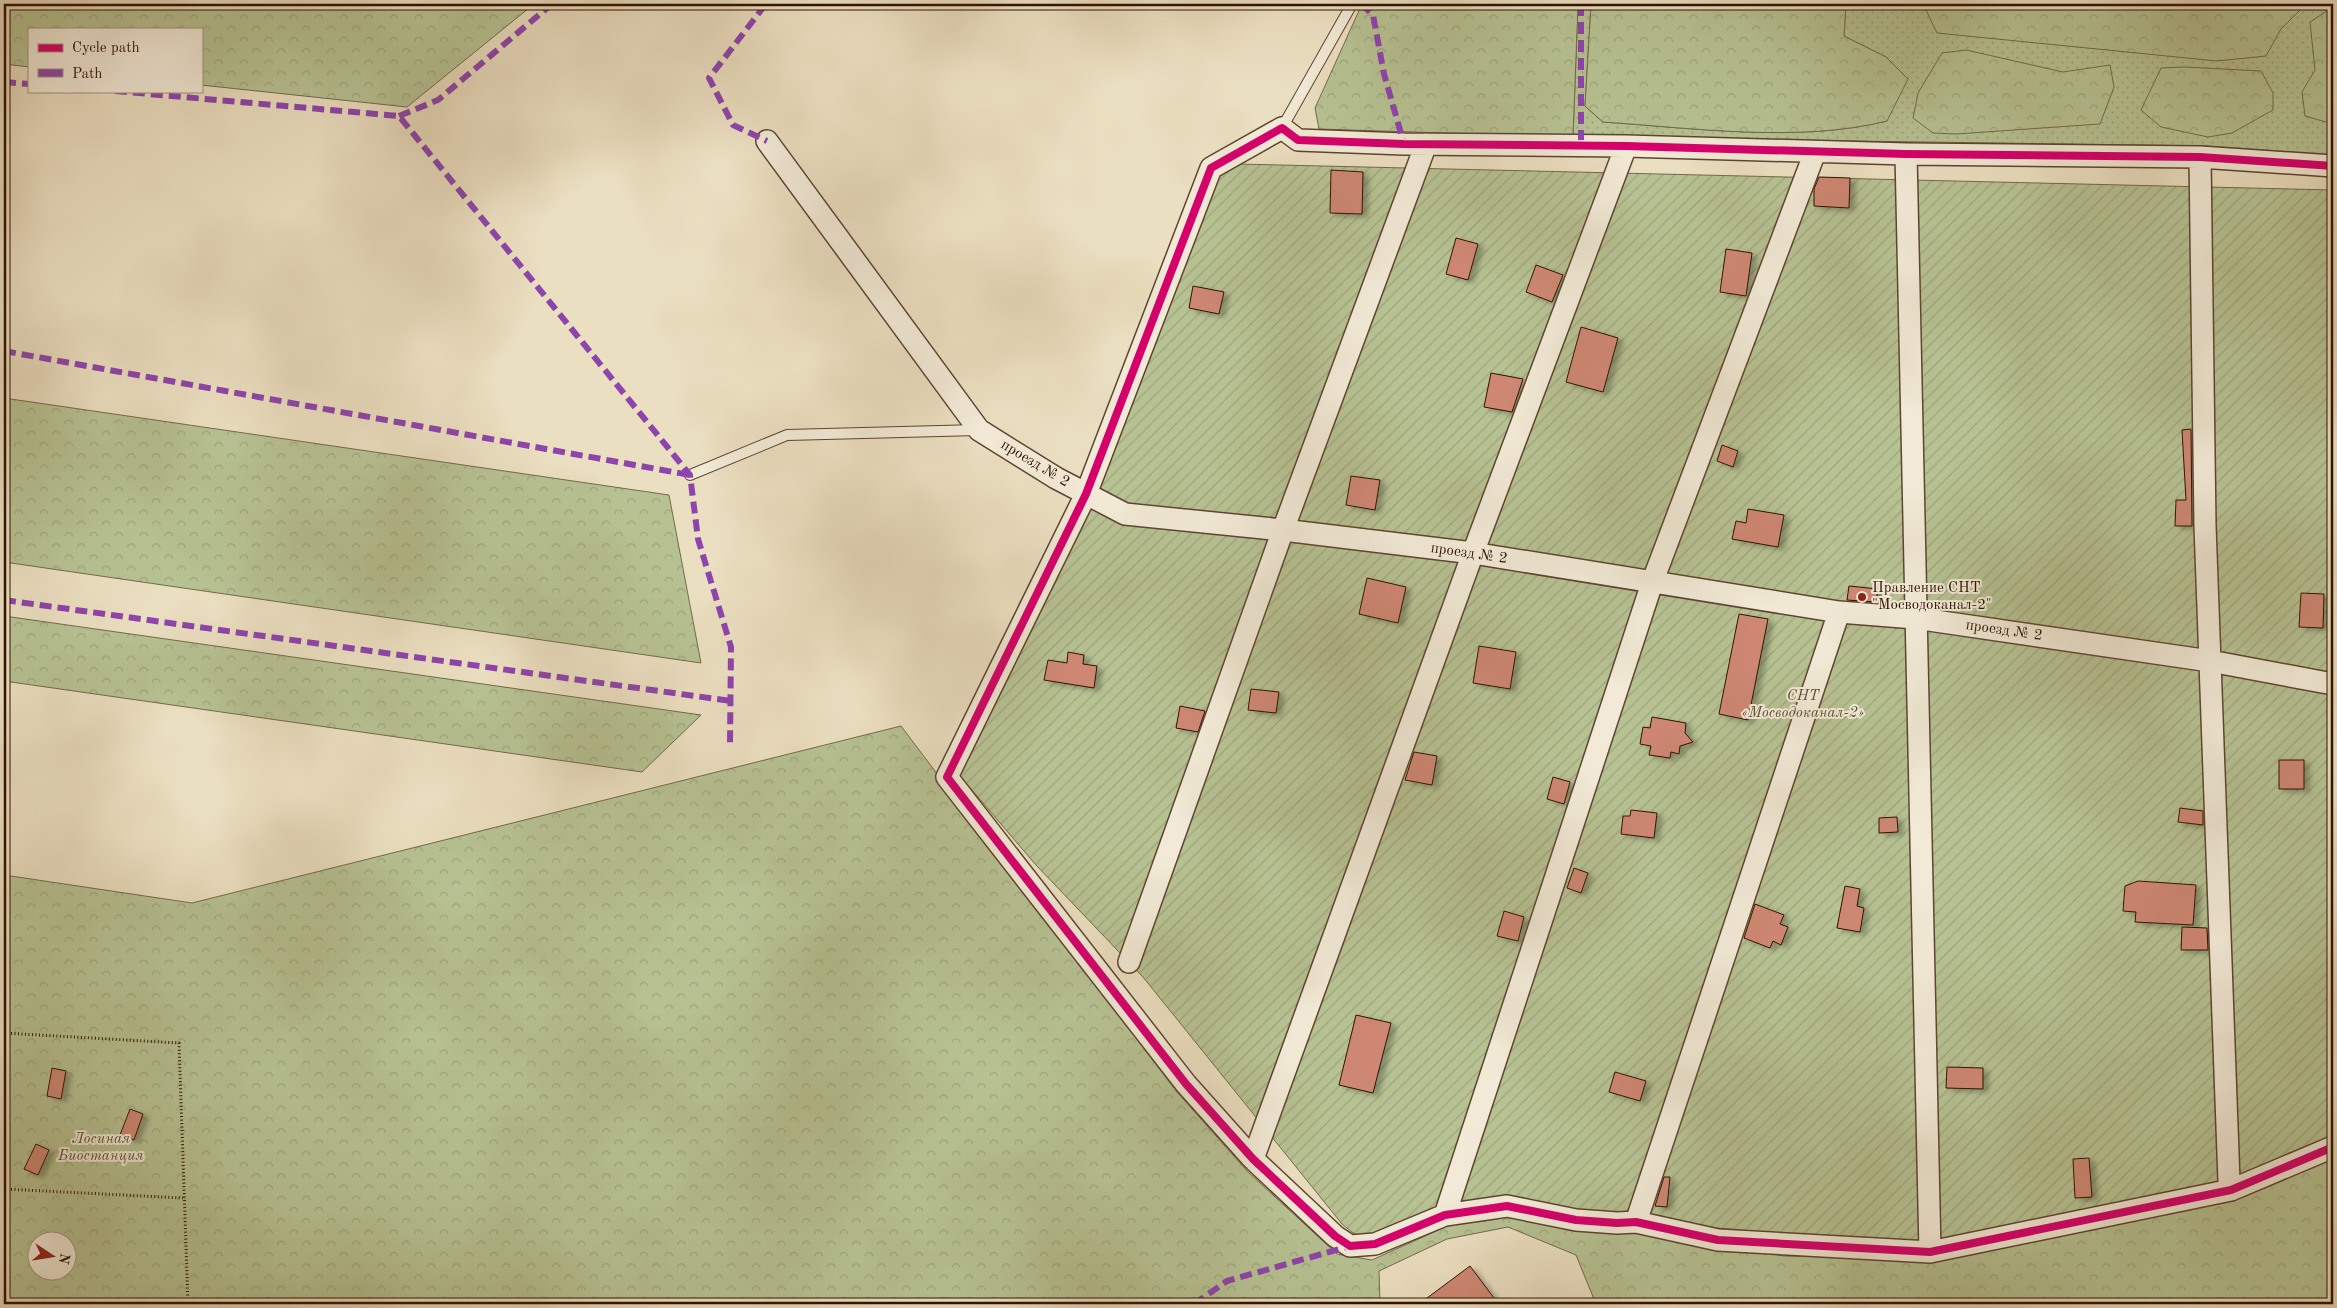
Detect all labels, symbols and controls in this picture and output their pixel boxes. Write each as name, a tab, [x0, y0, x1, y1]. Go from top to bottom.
legend	[28, 28, 202, 92]
text: Cycle path	[72, 41, 140, 56]
text: Path	[72, 67, 102, 82]
street label: проезд № 2	[998, 438, 1072, 490]
street label: проезд № 2	[1430, 541, 1508, 567]
place label: Правление СНТ "Мосводоканал-2"	[1872, 581, 1992, 613]
marker: Правление СНТ "Мосводоканал-2"	[1856, 591, 1868, 603]
street label: проезд № 2	[1965, 618, 2043, 644]
park label: СНТ «Мосводоканал-2»	[1742, 689, 1864, 721]
park label: Лосиная Биостанция	[57, 1132, 144, 1164]
north arrow	[28, 1230, 78, 1280]
text: N	[56, 1252, 72, 1265]

